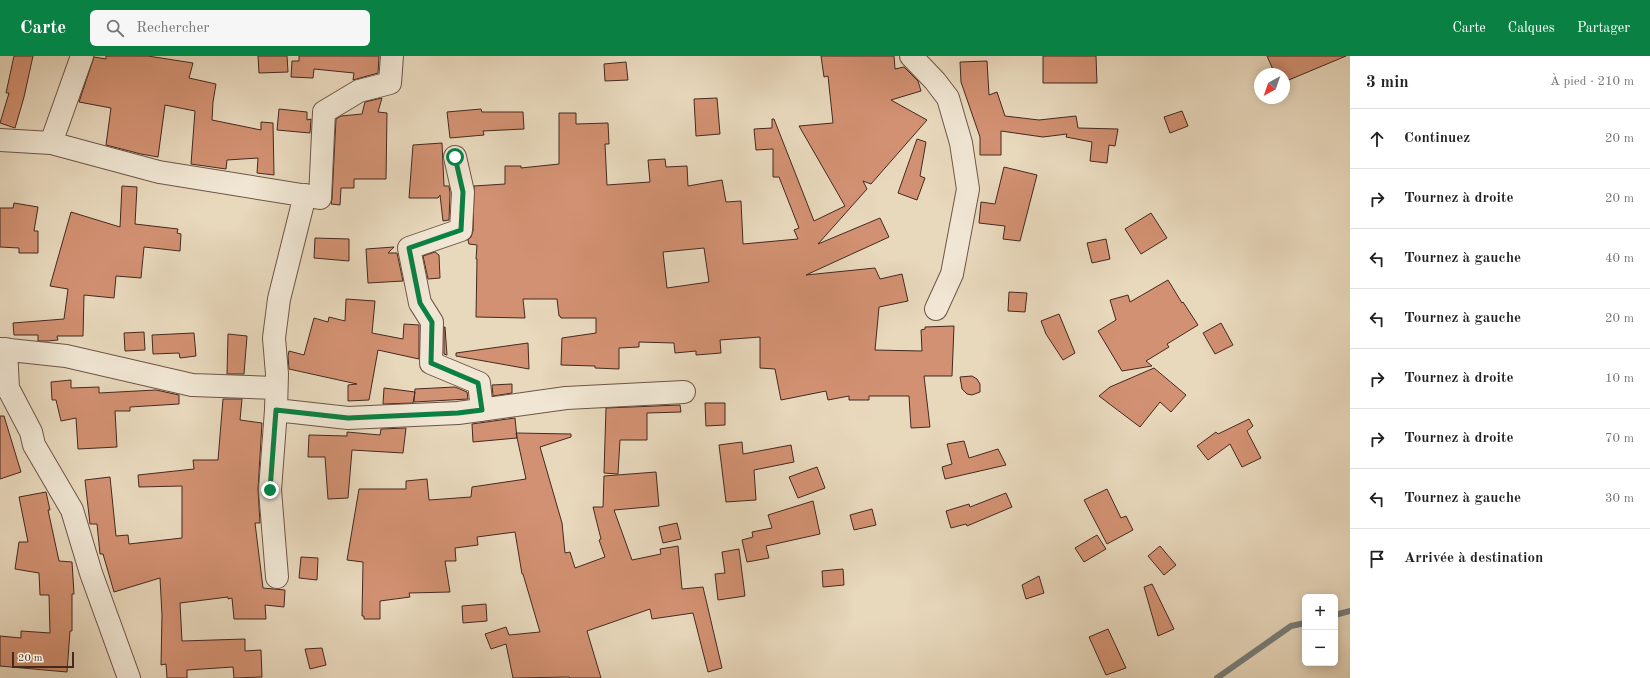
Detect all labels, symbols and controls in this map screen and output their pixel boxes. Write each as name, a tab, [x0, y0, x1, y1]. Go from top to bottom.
search box	[90, 10, 370, 46]
icon: search	[104, 17, 126, 39]
text: Carte	[20, 19, 66, 38]
text: Rechercher	[136, 21, 209, 36]
text: Carte	[1452, 21, 1486, 35]
text: Calques	[1508, 21, 1555, 35]
text: Partager	[1577, 21, 1630, 35]
north arrow	[1254, 68, 1290, 104]
text: 3 min	[1366, 74, 1409, 91]
text: À pied · 210 m	[1550, 75, 1634, 88]
icon: ahead	[1366, 128, 1388, 150]
text: Continuez	[1404, 131, 1470, 146]
text: 20 m	[1605, 132, 1634, 145]
route start	[446, 148, 464, 166]
icon: right	[1366, 188, 1388, 210]
text: Tournez à droite	[1404, 191, 1514, 206]
text: 20 m	[1605, 192, 1634, 205]
icon: left	[1366, 248, 1388, 270]
text: Tournez à gauche	[1404, 251, 1521, 266]
text: 40 m	[1605, 252, 1634, 265]
icon: left	[1366, 308, 1388, 330]
text: Tournez à gauche	[1404, 311, 1521, 326]
text: 20 m	[1605, 312, 1634, 325]
icon: right	[1366, 368, 1388, 390]
text: Tournez à droite	[1404, 371, 1514, 386]
text: 10 m	[1605, 372, 1634, 385]
icon: right	[1366, 428, 1388, 450]
text: Tournez à droite	[1404, 431, 1514, 446]
text: 70 m	[1605, 432, 1634, 445]
route end	[261, 481, 279, 499]
icon: left	[1366, 488, 1388, 510]
text: Tournez à gauche	[1404, 491, 1521, 506]
text: 30 m	[1605, 492, 1634, 505]
icon: arrive	[1366, 548, 1388, 570]
text: Arrivée à destination	[1404, 551, 1543, 566]
map controls	[1302, 594, 1338, 666]
button: +	[1302, 594, 1338, 630]
button: −	[1302, 630, 1338, 666]
scale bar	[12, 650, 74, 669]
text: 20 m	[18, 653, 43, 664]

